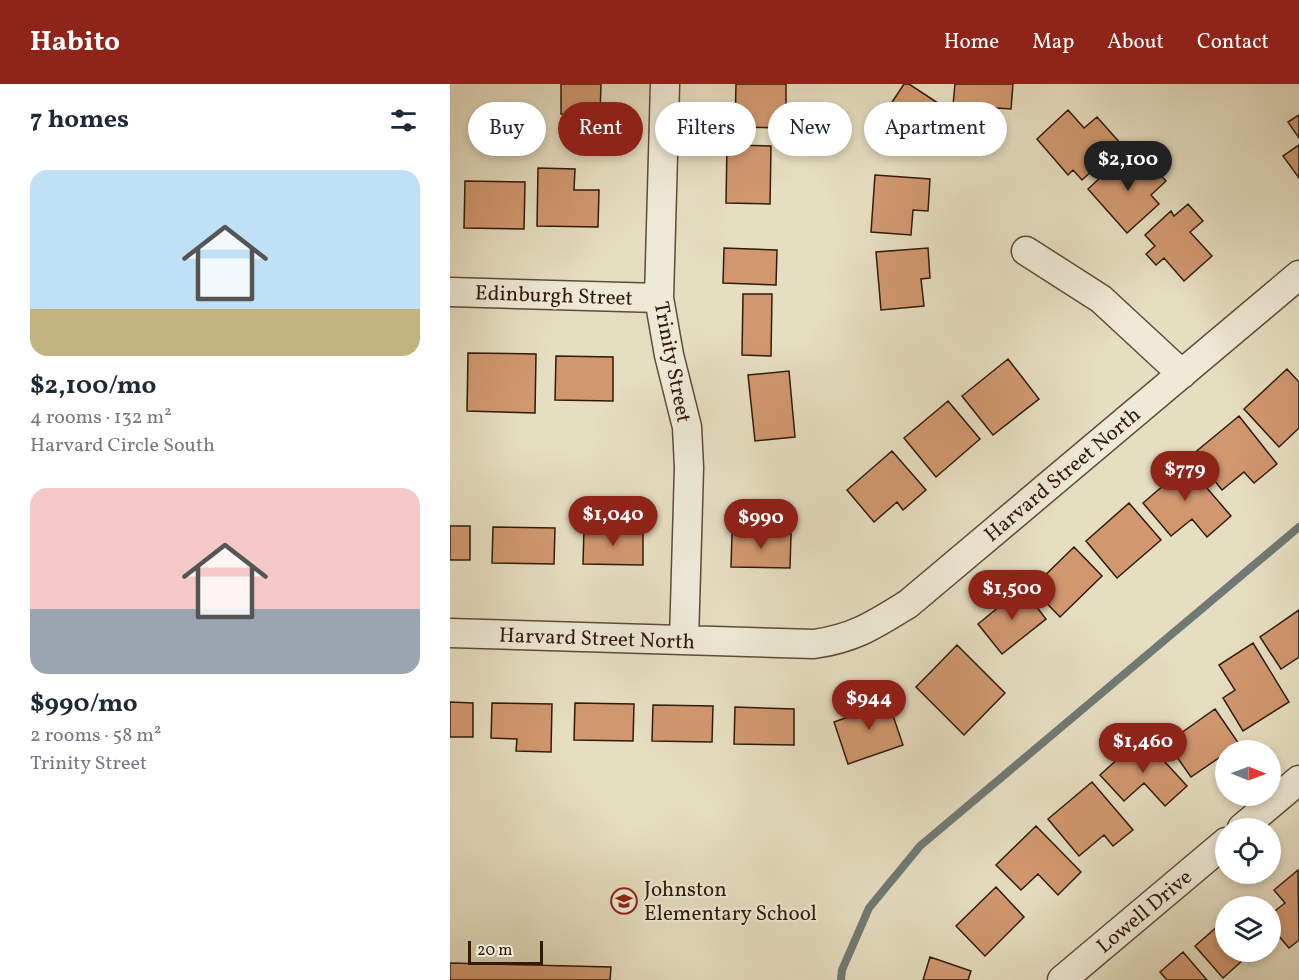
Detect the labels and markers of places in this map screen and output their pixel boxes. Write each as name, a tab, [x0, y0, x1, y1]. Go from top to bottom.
pin: $2,100	[1079, 141, 1177, 192]
pin: $779	[1149, 451, 1221, 502]
pin: $1,040	[564, 496, 662, 547]
pin: $990	[725, 499, 797, 550]
pin: $1,500	[963, 570, 1061, 621]
pin: $944	[833, 680, 905, 731]
pin: $1,460	[1094, 723, 1192, 774]
place label: Johnston Elementary School	[644, 876, 817, 929]
school or university icon: Johnston Elementary School	[609, 886, 639, 916]

